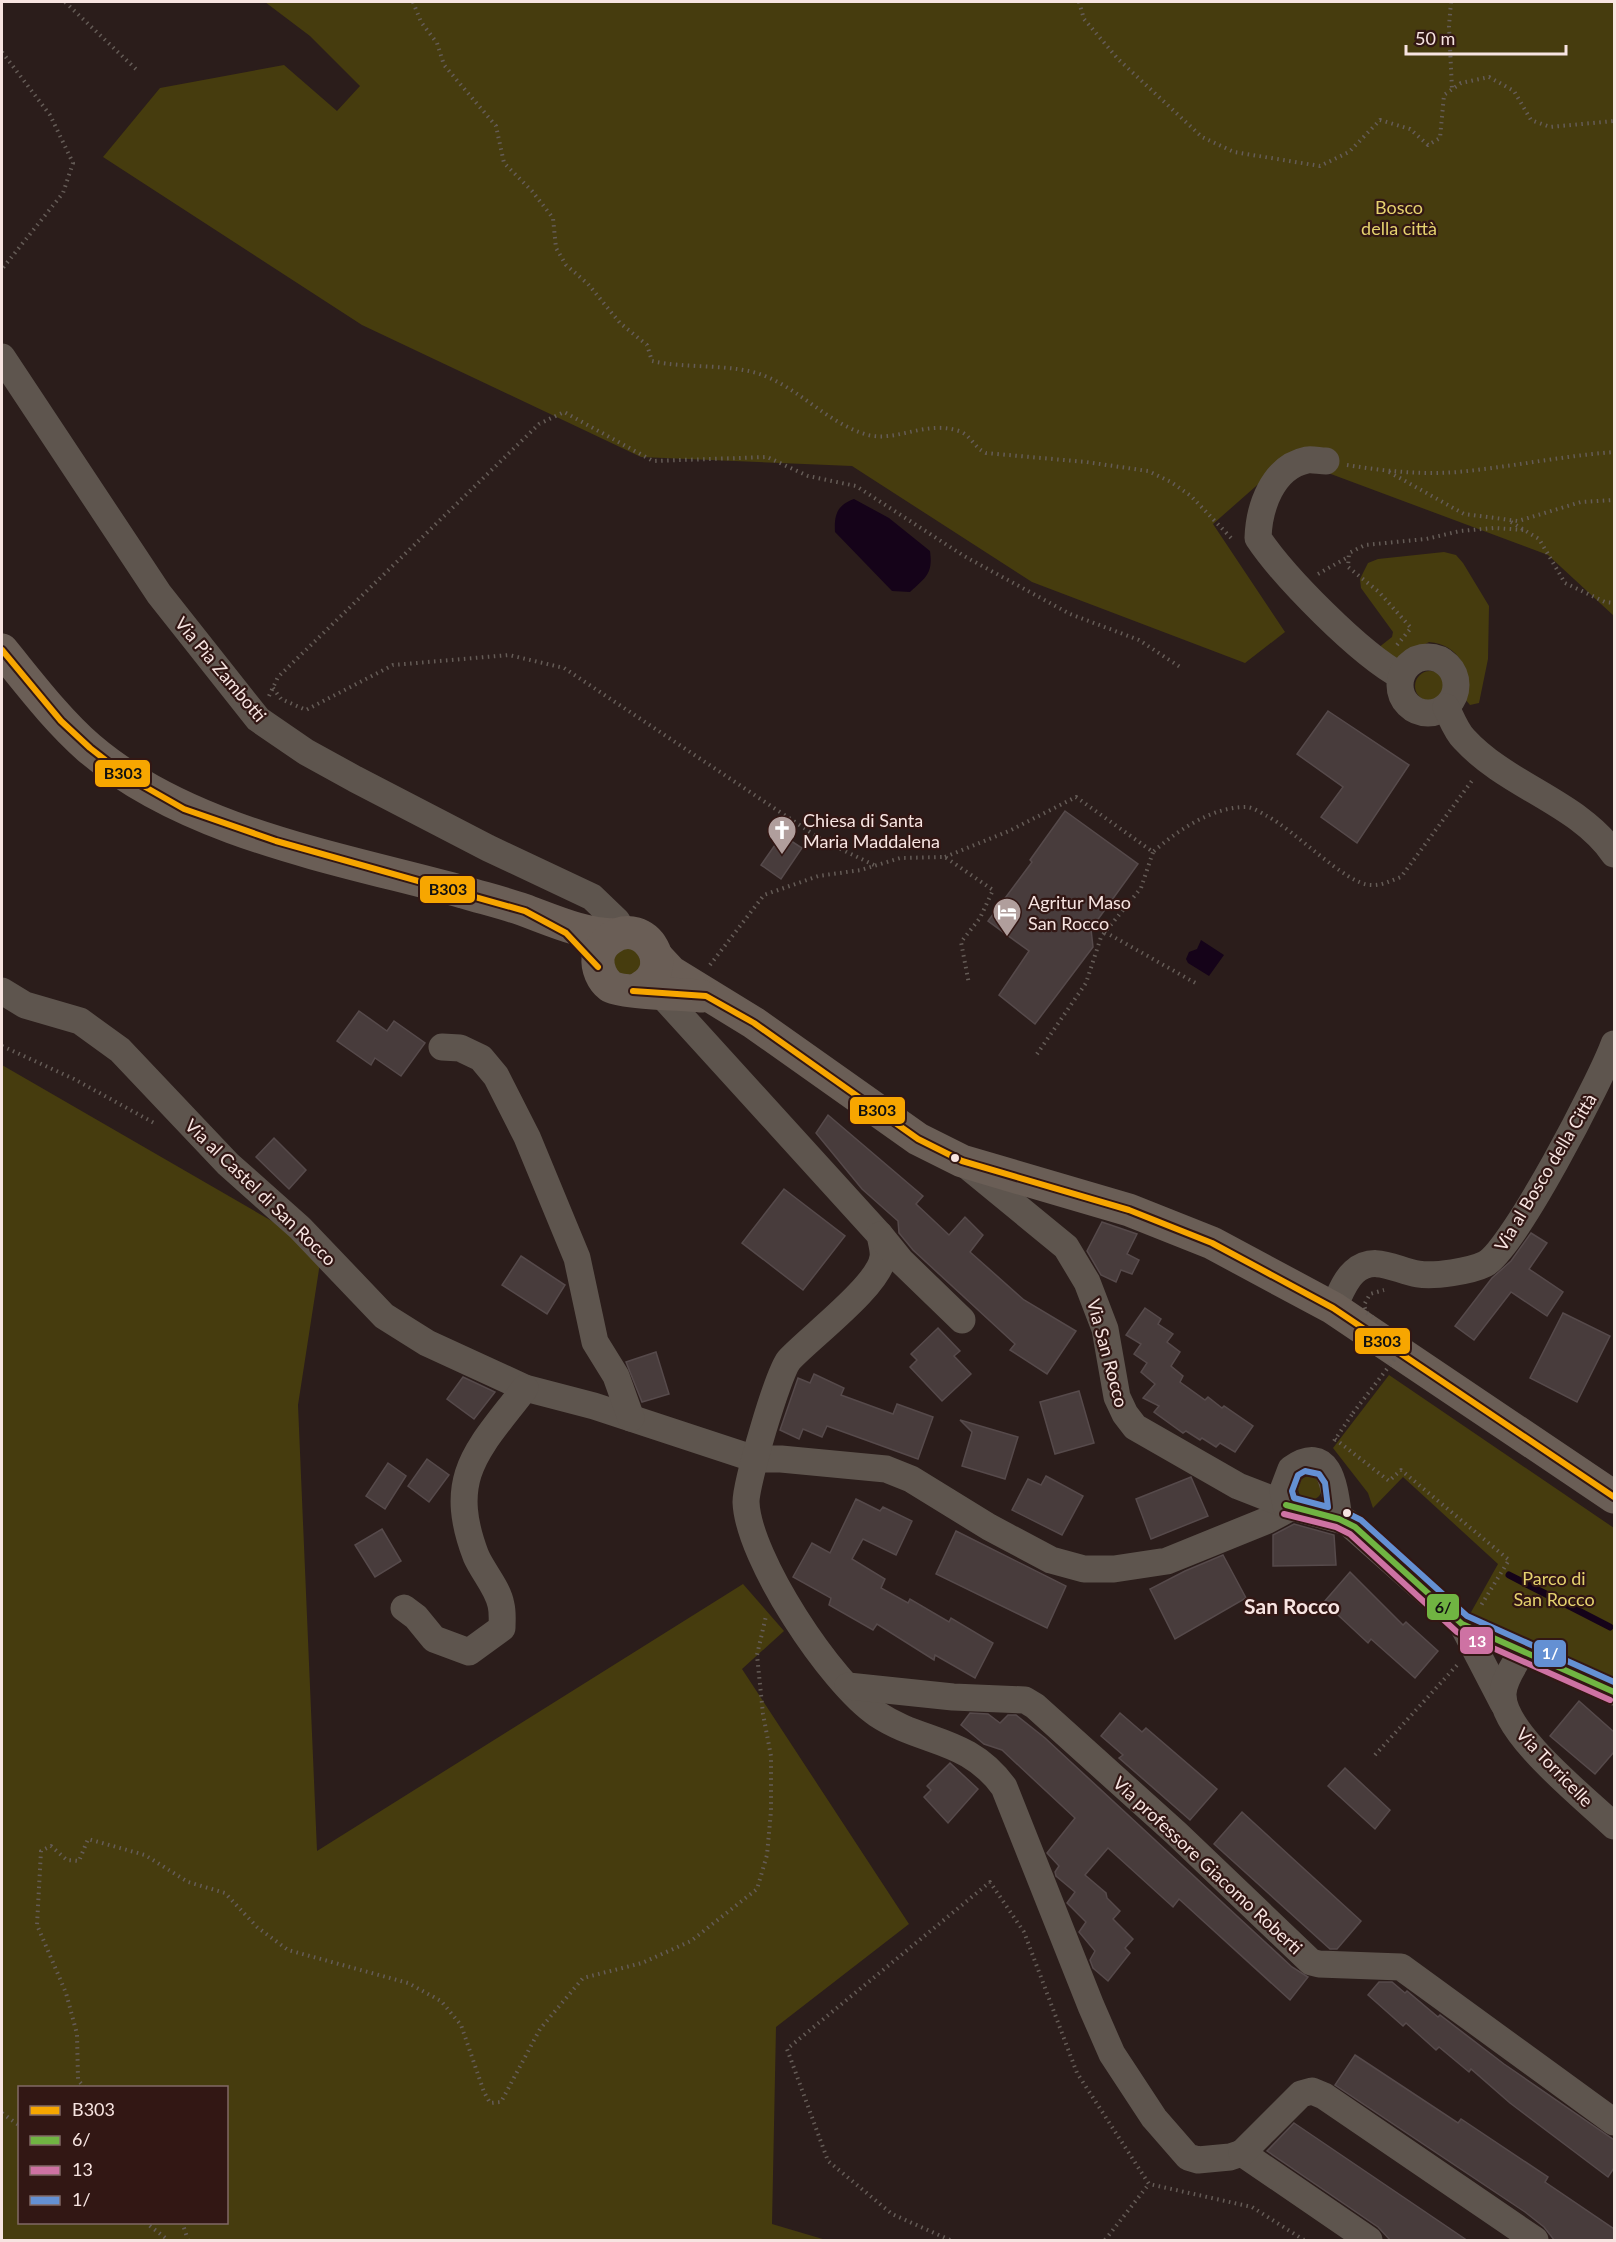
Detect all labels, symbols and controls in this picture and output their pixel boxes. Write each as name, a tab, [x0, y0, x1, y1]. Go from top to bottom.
scale bar	[1406, 18, 1566, 56]
text: 50 m	[1415, 27, 1455, 49]
park label: Bosco della città	[1361, 196, 1437, 239]
street label: Via Pia Zambotti	[171, 612, 271, 726]
line badge: B303	[94, 759, 151, 788]
text: B303	[104, 763, 142, 782]
place label: Chiesa di Santa Maria Maddalena	[803, 809, 940, 852]
church icon: Chiesa di Santa Maria Maddalena	[766, 814, 798, 856]
line badge: B303	[419, 875, 476, 904]
text: B303	[429, 879, 467, 898]
place label: Agritur Maso San Rocco	[1028, 891, 1131, 934]
hotel icon: Agritur Maso San Rocco	[991, 896, 1023, 938]
street label: Via al Bosco della Città	[1489, 1089, 1601, 1255]
line badge: B303	[849, 1096, 906, 1125]
text: B303	[858, 1100, 896, 1119]
street label: Via al Castel di San Rocco	[181, 1114, 341, 1270]
unlabelled marker	[949, 1152, 961, 1164]
street label: Via San Rocco	[1083, 1296, 1133, 1410]
line badge: B303	[1354, 1327, 1411, 1355]
text: B303	[1363, 1331, 1401, 1350]
unlabelled marker	[1341, 1507, 1353, 1519]
park label: Parco di San Rocco	[1513, 1567, 1595, 1610]
district label: San Rocco	[1244, 1593, 1340, 1618]
line badge: 6/	[1426, 1593, 1460, 1621]
text: 6/	[1435, 1597, 1451, 1616]
line badge: 13	[1459, 1626, 1494, 1655]
text: 13	[1468, 1631, 1486, 1650]
line badge: 1/	[1533, 1639, 1567, 1668]
text: 1/	[1542, 1643, 1558, 1662]
street label: Via Torricelle	[1512, 1723, 1598, 1811]
street label: Via professore Giacomo Roberti	[1109, 1771, 1307, 1959]
legend	[18, 2086, 228, 2224]
text: B303	[72, 2098, 115, 2120]
text: 6/	[72, 2128, 91, 2150]
text: 13	[72, 2158, 93, 2180]
text: 1/	[72, 2188, 91, 2210]

